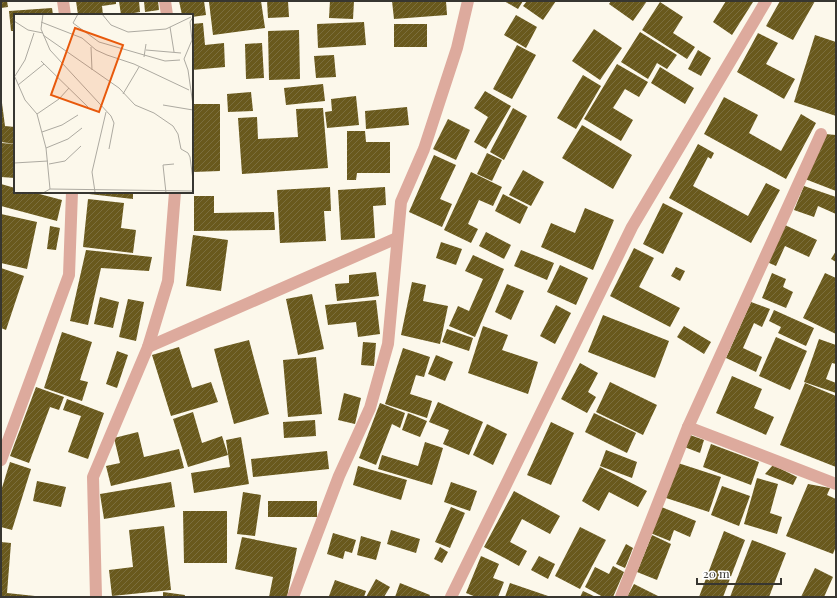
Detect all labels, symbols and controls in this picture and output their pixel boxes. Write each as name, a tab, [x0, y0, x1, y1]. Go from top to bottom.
inset map	[14, 14, 193, 193]
scale bar	[697, 560, 781, 586]
text: 20 m	[703, 565, 730, 581]

